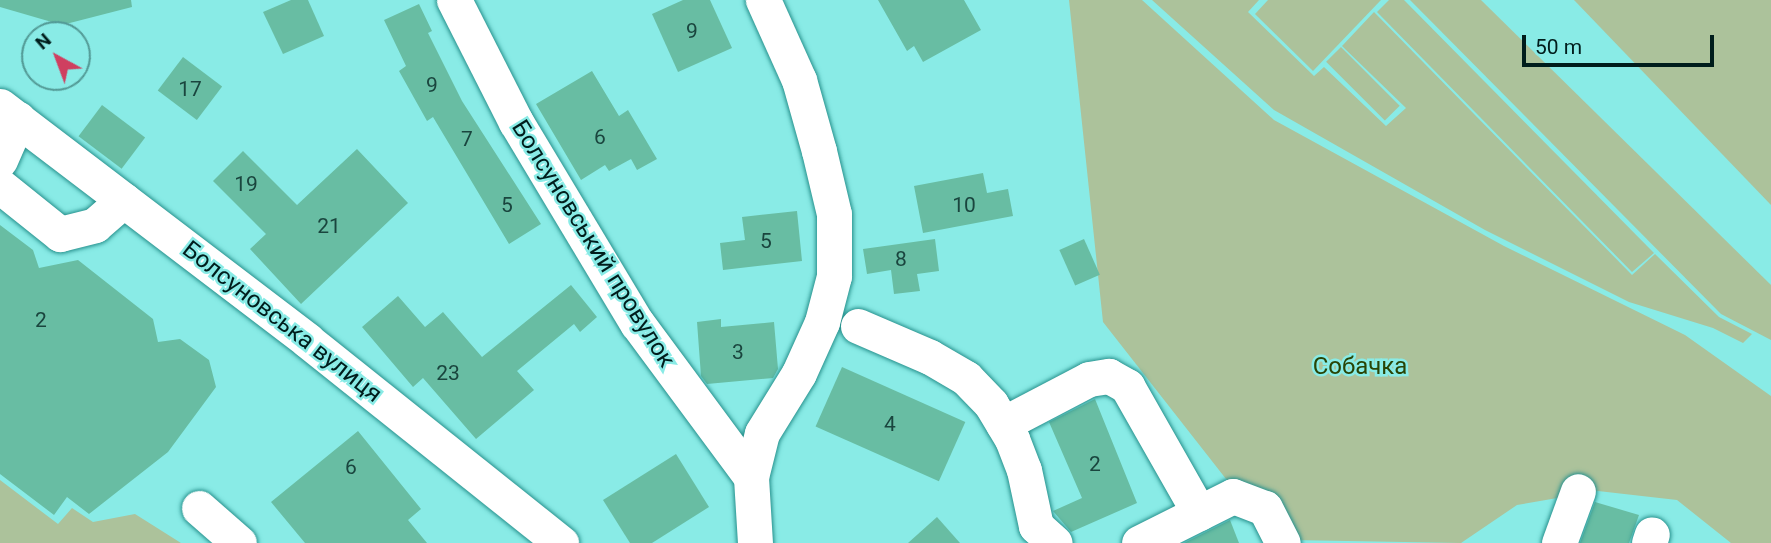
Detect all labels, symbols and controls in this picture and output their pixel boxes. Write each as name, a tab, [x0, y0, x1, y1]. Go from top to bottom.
house number: 9	[686, 18, 698, 44]
north arrow	[21, 21, 91, 91]
scale bar	[1526, 21, 1718, 65]
text: N	[31, 28, 56, 54]
text: 50 m	[1535, 35, 1582, 59]
house number: 9	[426, 72, 438, 98]
house number: 17	[178, 76, 202, 102]
street label: Болсуновський провулок	[505, 115, 681, 373]
house number: 6	[594, 124, 606, 150]
house number: 7	[461, 126, 473, 152]
house number: 19	[234, 171, 258, 197]
house number: 5	[501, 192, 513, 218]
house number: 10	[952, 192, 976, 218]
house number: 21	[317, 213, 341, 239]
house number: 5	[760, 228, 772, 254]
street label: Болсуновська вулиця	[177, 235, 387, 409]
house number: 8	[895, 246, 907, 272]
house number: 2	[35, 307, 47, 333]
house number: 3	[732, 339, 744, 365]
park label: Собачка	[1313, 353, 1407, 381]
house number: 23	[436, 360, 460, 386]
house number: 4	[884, 411, 896, 437]
house number: 2	[1089, 451, 1101, 477]
house number: 6	[345, 454, 357, 480]

